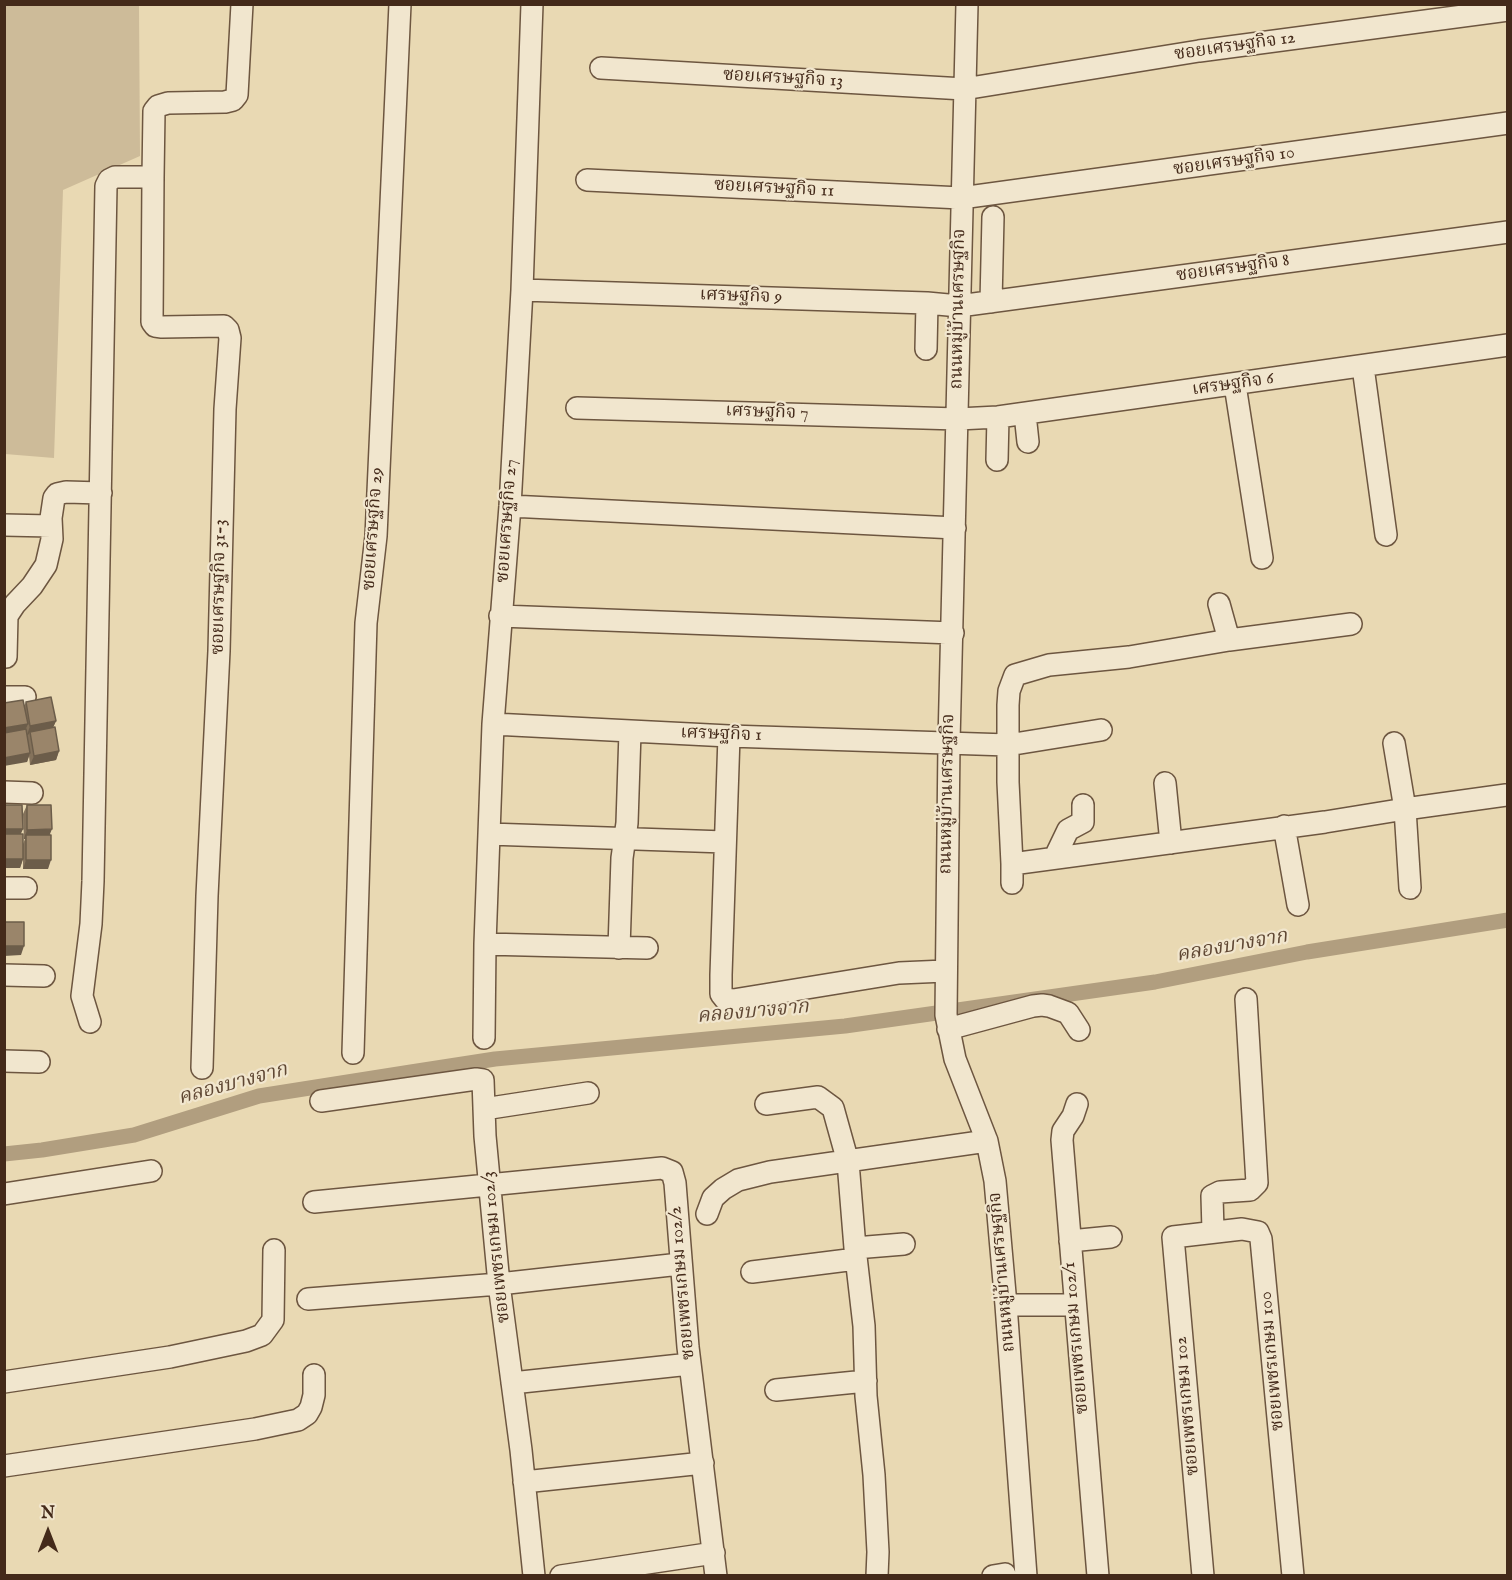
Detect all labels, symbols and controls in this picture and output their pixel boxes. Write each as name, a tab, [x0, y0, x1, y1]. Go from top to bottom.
street label: ซอยเศรษฐกิจ 12	[1173, 28, 1297, 66]
street label: ซอยเศรษฐกิจ 13	[722, 65, 844, 93]
street label: ซอยเศรษฐกิจ 10	[1172, 143, 1296, 181]
street label: ซอยเศรษฐกิจ 11	[713, 175, 835, 203]
street label: ถนนหมู่บ้านเศรษฐกิจ	[947, 228, 971, 390]
street label: ซอยเศรษฐกิจ 8	[1175, 250, 1291, 288]
street label: เศรษฐกิจ 9	[699, 285, 783, 309]
street label: เศรษฐกิจ 6	[1191, 369, 1275, 401]
street label: เศรษฐกิจ 7	[725, 401, 809, 425]
street label: ซอยเศรษฐกิจ 27	[493, 459, 523, 583]
street label: ซอยเศรษฐกิจ 29	[359, 467, 389, 591]
street label: ซอยเศรษฐกิจ 31-3	[208, 519, 232, 655]
street label: ถนนหมู่บ้านเศรษฐกิจ	[936, 713, 960, 875]
street label: เศรษฐกิจ 1	[680, 723, 762, 747]
water label: คลองบางจาก	[1175, 925, 1289, 969]
water label: คลองบางจาก	[696, 996, 810, 1030]
water label: คลองบางจาก	[176, 1059, 290, 1111]
street label: ซอยเพชรเกษม 102/3	[478, 1170, 516, 1324]
street label: ถนนหมู่บ้านเศรษฐกิจ	[985, 1191, 1021, 1353]
street label: ซอยเพชรเกษม 102/2	[666, 1205, 700, 1361]
street label: ซอยเพชรเกษม 102/1	[1060, 1261, 1094, 1415]
street label: ซอยเพชรเกษม 100	[1256, 1290, 1290, 1432]
street label: ซอยเพชรเกษม 102	[1171, 1335, 1205, 1477]
north arrow	[18, 1502, 78, 1562]
text: N	[41, 1504, 55, 1524]

